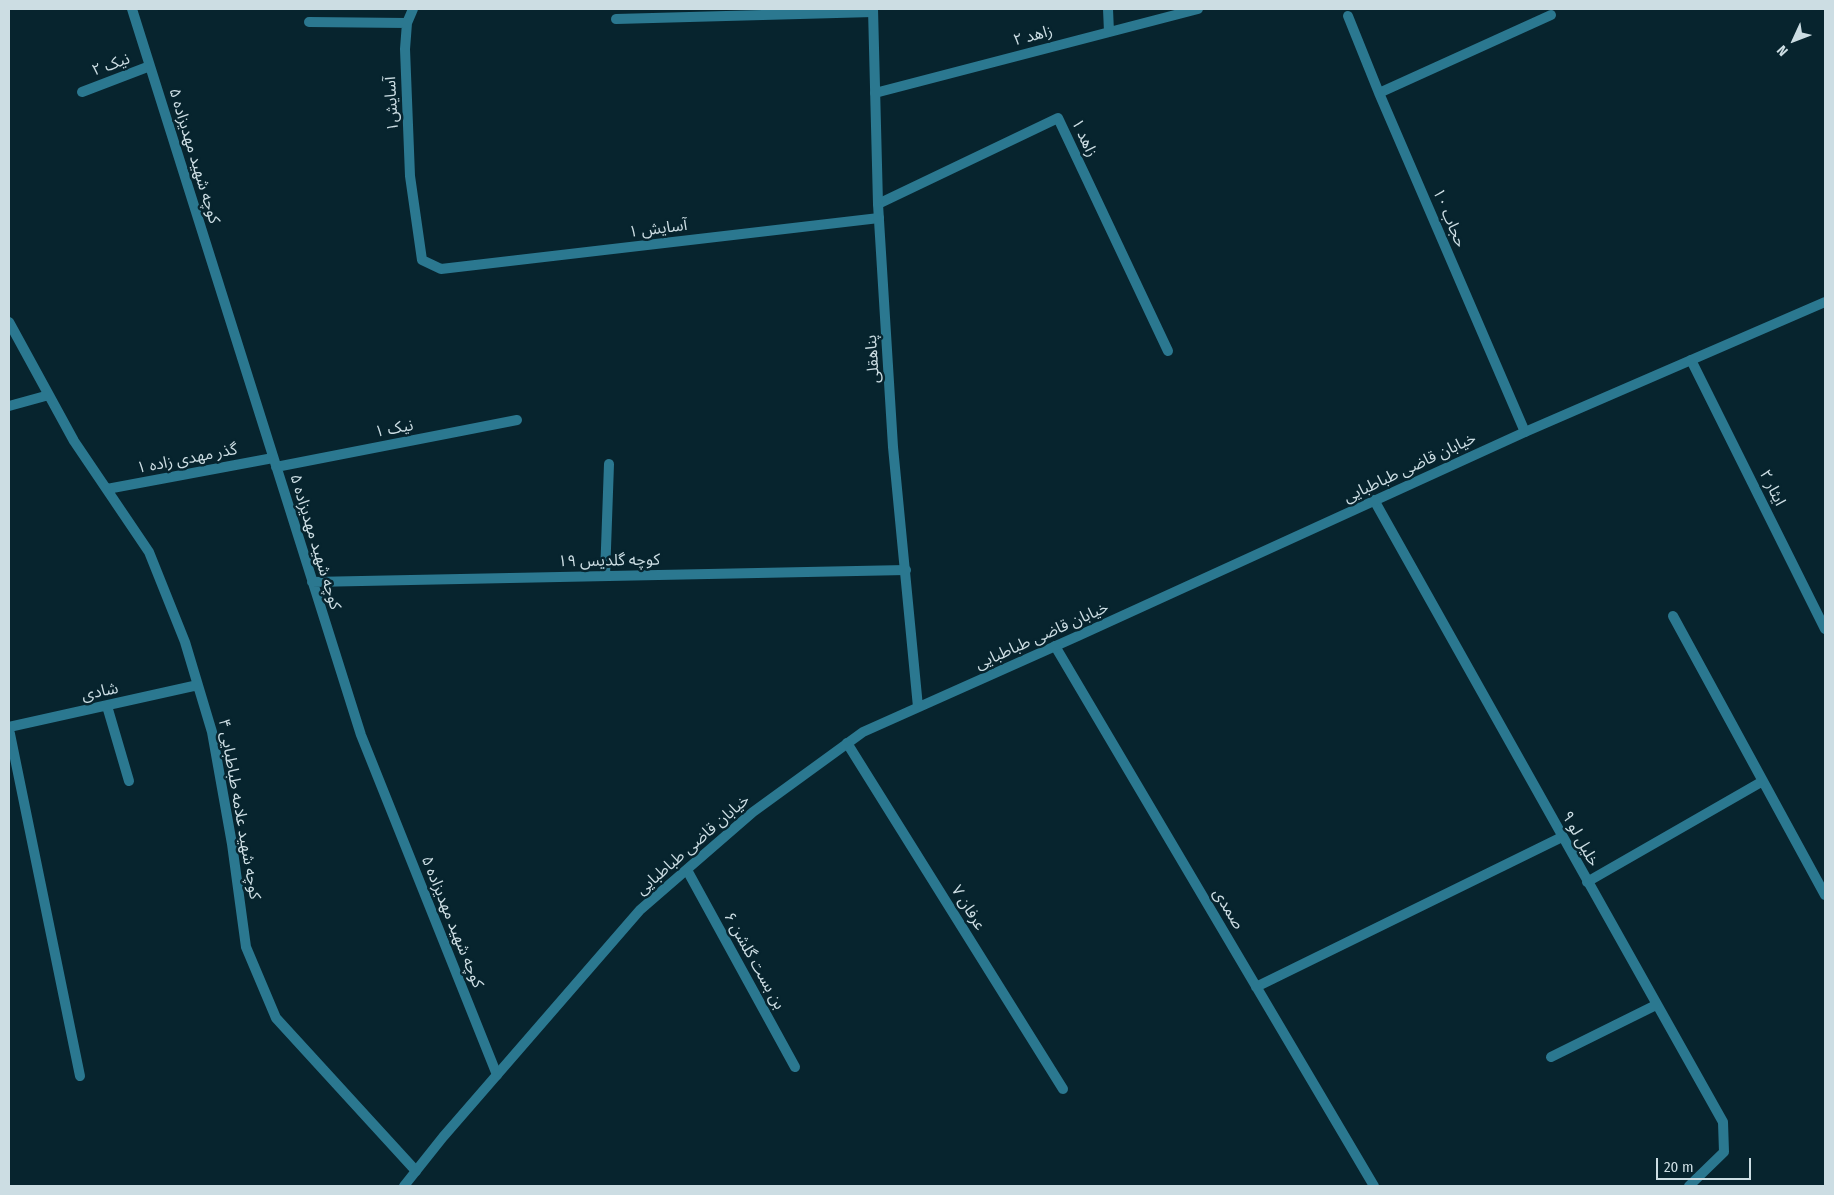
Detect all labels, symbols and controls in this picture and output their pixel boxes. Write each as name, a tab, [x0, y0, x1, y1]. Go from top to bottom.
north arrow	[1769, 15, 1819, 65]
street label: زاهد ۲	[1011, 22, 1055, 50]
text: N	[1774, 42, 1792, 59]
street label: نیک ۲	[89, 49, 133, 81]
street label: آسایش۱	[381, 76, 403, 132]
street label: کوچه شهید مهدیزاده ۵	[164, 86, 224, 226]
street label: زاهد ۱	[1067, 116, 1101, 160]
street label: حجاب ۱۰	[1428, 186, 1470, 250]
street label: آسایش ۱	[628, 216, 688, 242]
street label: پناهقلی	[862, 334, 884, 384]
street label: نیک ۱	[373, 416, 415, 442]
street label: خیابان قاضی طباطبایی	[1341, 429, 1479, 507]
street label: گذر مهدی زاده ۱	[135, 440, 239, 478]
street label: ایثار ۲	[1755, 467, 1789, 509]
street label: کوچه شهید مهدیزاده ۵	[285, 472, 345, 612]
street label: کوچه گلدیس ۱۹	[558, 551, 660, 571]
street label: خیابان قاضی طباطبایی	[972, 598, 1112, 674]
street label: شادی	[80, 679, 120, 705]
street label: کوچه شهید علامه طباطبایی ۴	[214, 717, 264, 901]
street label: خیابان قاضی طباطبایی	[632, 791, 754, 899]
street label: خلیل لو ۹	[1557, 808, 1603, 870]
street label: کوچه شهید مهدیزاده ۵	[417, 853, 487, 991]
street label: عرفان ۷	[947, 882, 989, 934]
street label: صمدی	[1208, 885, 1248, 933]
street label: بن بست گلشن ۶	[719, 909, 789, 1013]
scale bar	[1659, 1148, 1754, 1180]
text: 20 m	[1664, 1158, 1694, 1176]

